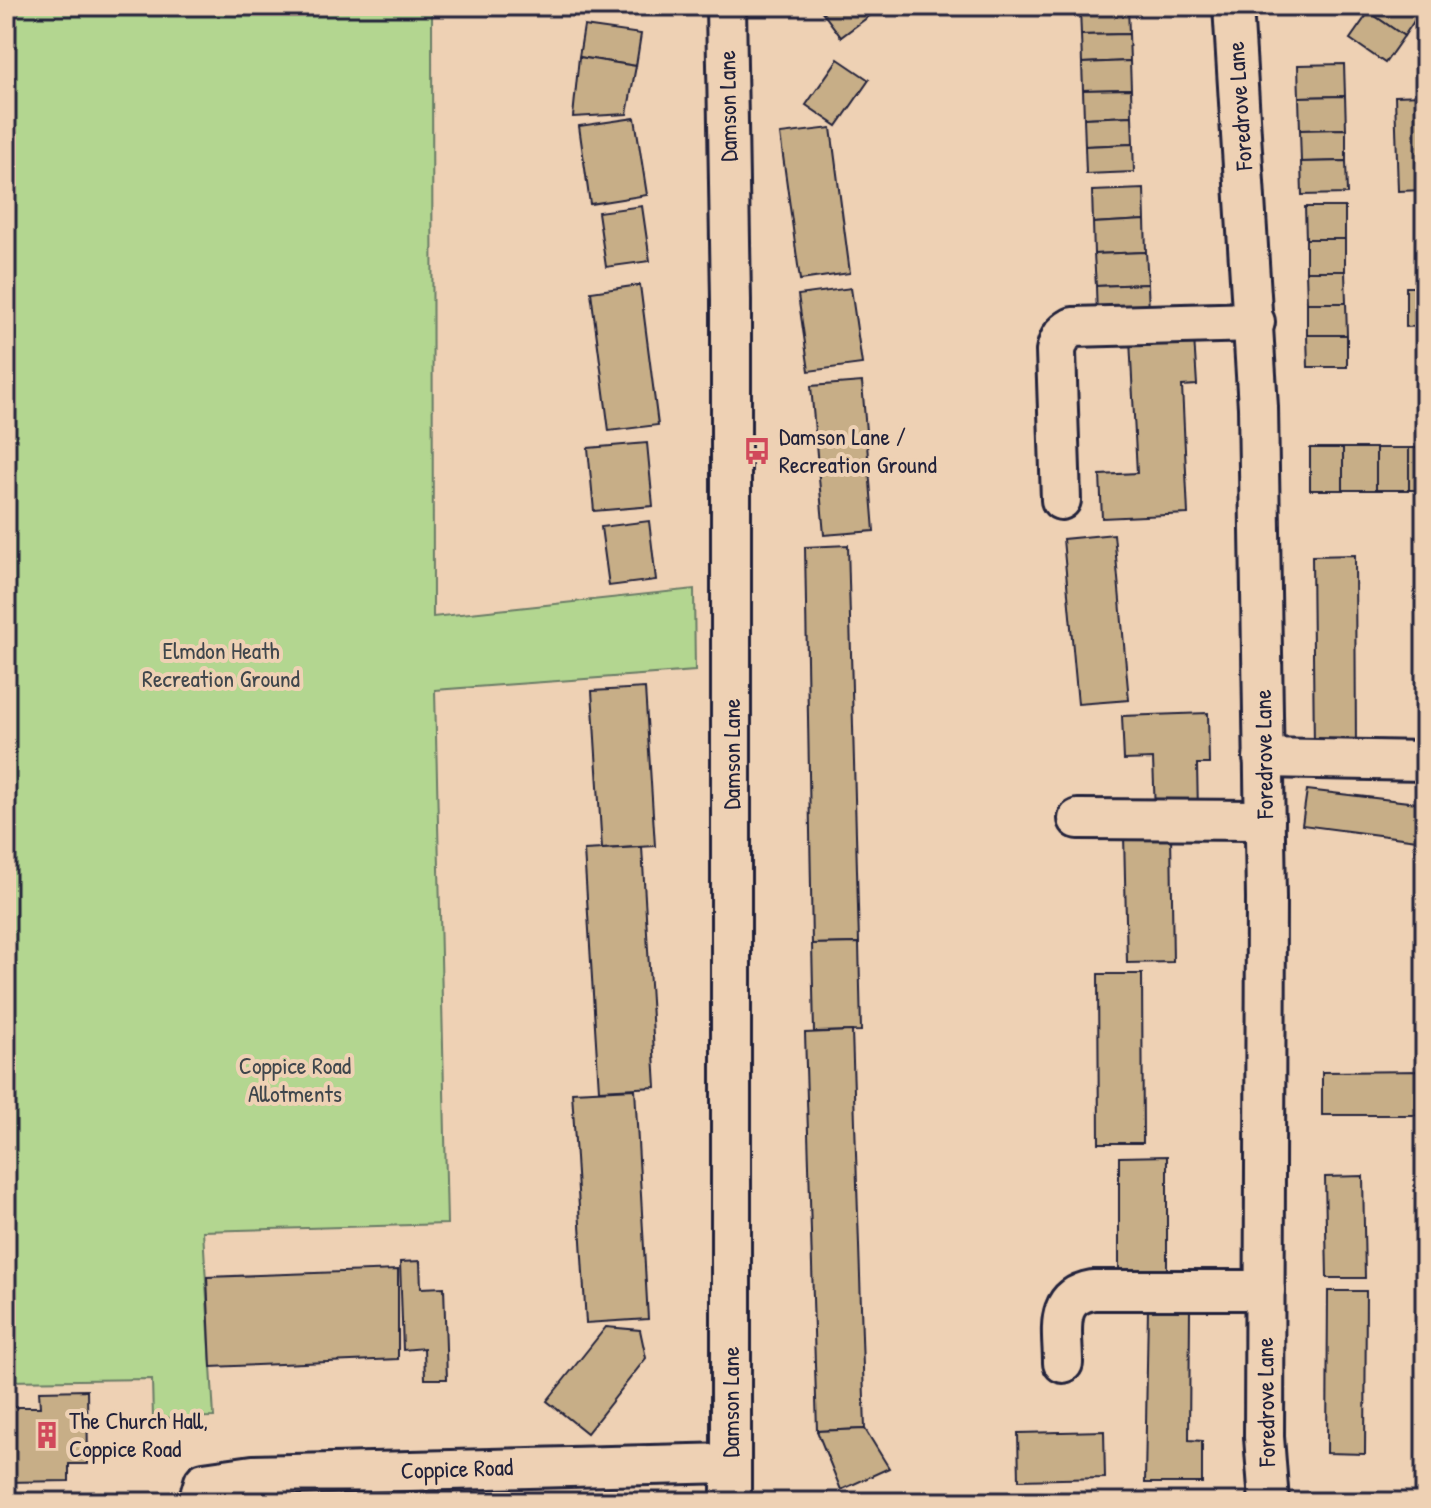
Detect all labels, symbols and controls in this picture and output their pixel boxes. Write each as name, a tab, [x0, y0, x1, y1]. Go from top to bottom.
street label: Foredrove Lane	[1219, 40, 1260, 173]
street label: Damson Lane	[710, 50, 744, 162]
place label: Damson Lane / Recreation Ground	[779, 420, 937, 480]
bus stop icon: Damson Lane / Recreation Ground	[742, 436, 772, 466]
park label: Elmdon Heath Recreation Ground	[142, 634, 300, 694]
street label: Foredrove Lane	[1246, 689, 1280, 820]
street label: Damson Lane	[715, 698, 747, 810]
park label: Coppice Road Allotments	[239, 1049, 351, 1109]
street label: Foredrove Lane	[1248, 1337, 1282, 1468]
street label: Damson Lane	[714, 1346, 746, 1458]
place label: The Church Hall, Coppice Road	[69, 1404, 208, 1464]
building icon: The Church Hall, Coppice Road	[32, 1420, 62, 1450]
street label: Coppice Road	[400, 1450, 514, 1486]

